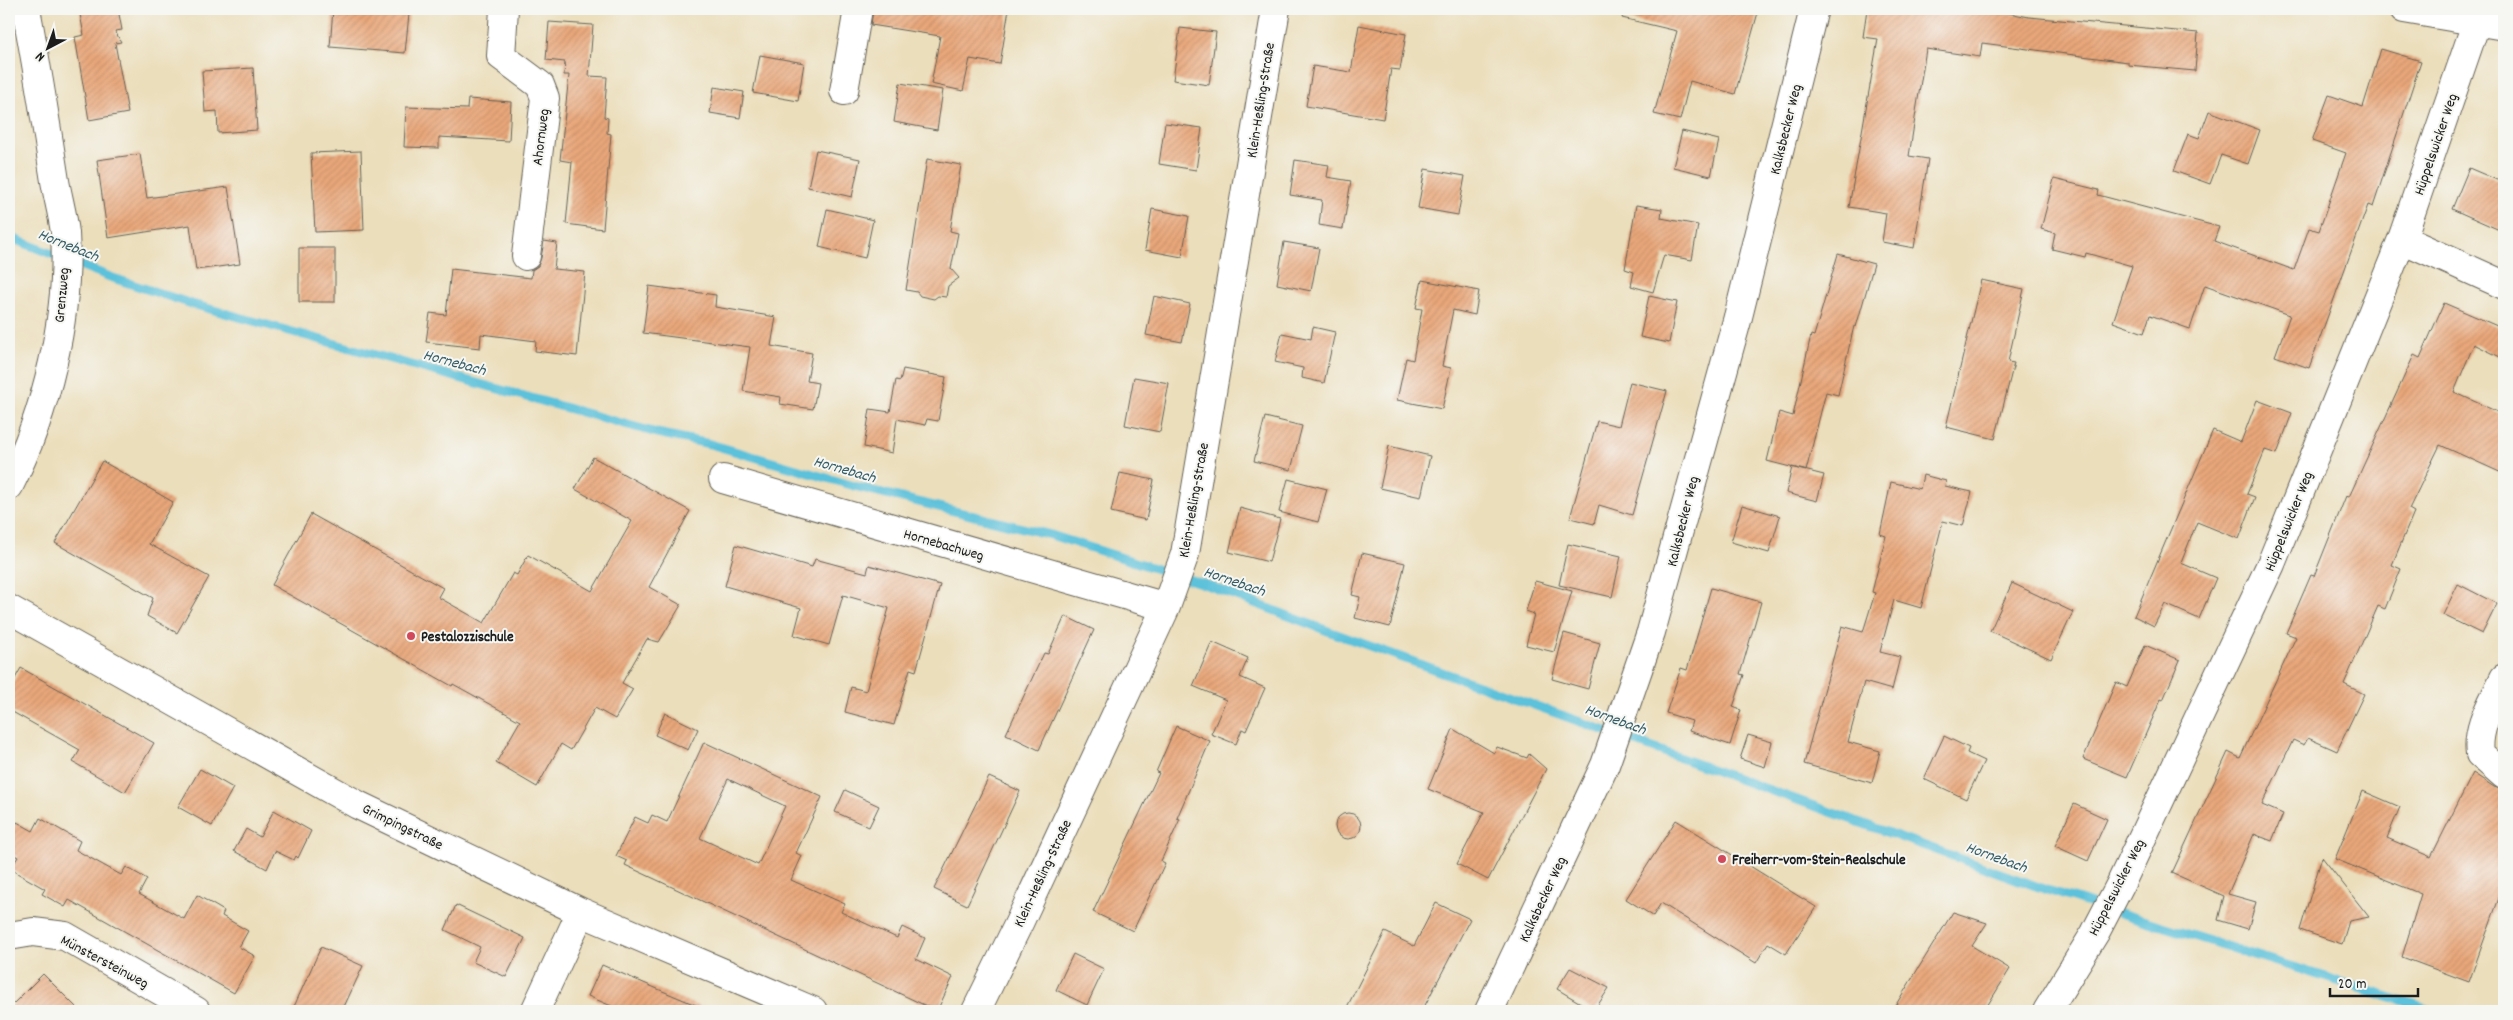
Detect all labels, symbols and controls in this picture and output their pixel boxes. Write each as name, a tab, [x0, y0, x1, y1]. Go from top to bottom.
north arrow	[22, 22, 72, 72]
street label: Klein-Heßling-Straße	[1242, 41, 1282, 160]
text: N	[32, 46, 50, 66]
street label: Kalksbecker Weg	[1765, 82, 1809, 177]
street label: Hüppelswicker Weg	[2409, 91, 2465, 199]
street label: Ahornweg	[528, 108, 556, 167]
water label: Hornebach	[34, 224, 103, 269]
street label: Grenzweg	[50, 267, 76, 324]
water label: Hornebach	[421, 344, 489, 383]
street label: Klein-Heßling-Straße	[1174, 441, 1216, 560]
water label: Hornebach	[810, 451, 879, 490]
street label: Hüppelswicker Weg	[2260, 468, 2320, 575]
street label: Kalksbecker Weg	[1662, 474, 1706, 569]
street label: Hornebachweg	[901, 524, 986, 568]
water label: Hornebach	[1200, 561, 1269, 604]
place label: Pestalozzischule	[421, 627, 514, 649]
marker: Pestalozzischule	[405, 630, 417, 642]
water label: Hornebach	[1581, 699, 1650, 742]
street label: Grimpingstraße	[358, 799, 447, 857]
street label: Klein-Heßling-Straße	[1009, 816, 1079, 931]
street label: Hüppelswicker Weg	[2084, 835, 2152, 940]
water label: Hornebach	[1962, 837, 2031, 880]
place label: Freiherr-vom-Stein-Realschule	[1732, 850, 1906, 872]
street label: Kalksbecker Weg	[1514, 853, 1573, 946]
marker: Freiherr-vom-Stein-Realschule	[1716, 853, 1728, 865]
street label: Münstersteinweg	[56, 930, 152, 995]
scale bar	[2330, 965, 2418, 997]
text: 20 m	[2338, 974, 2366, 996]

